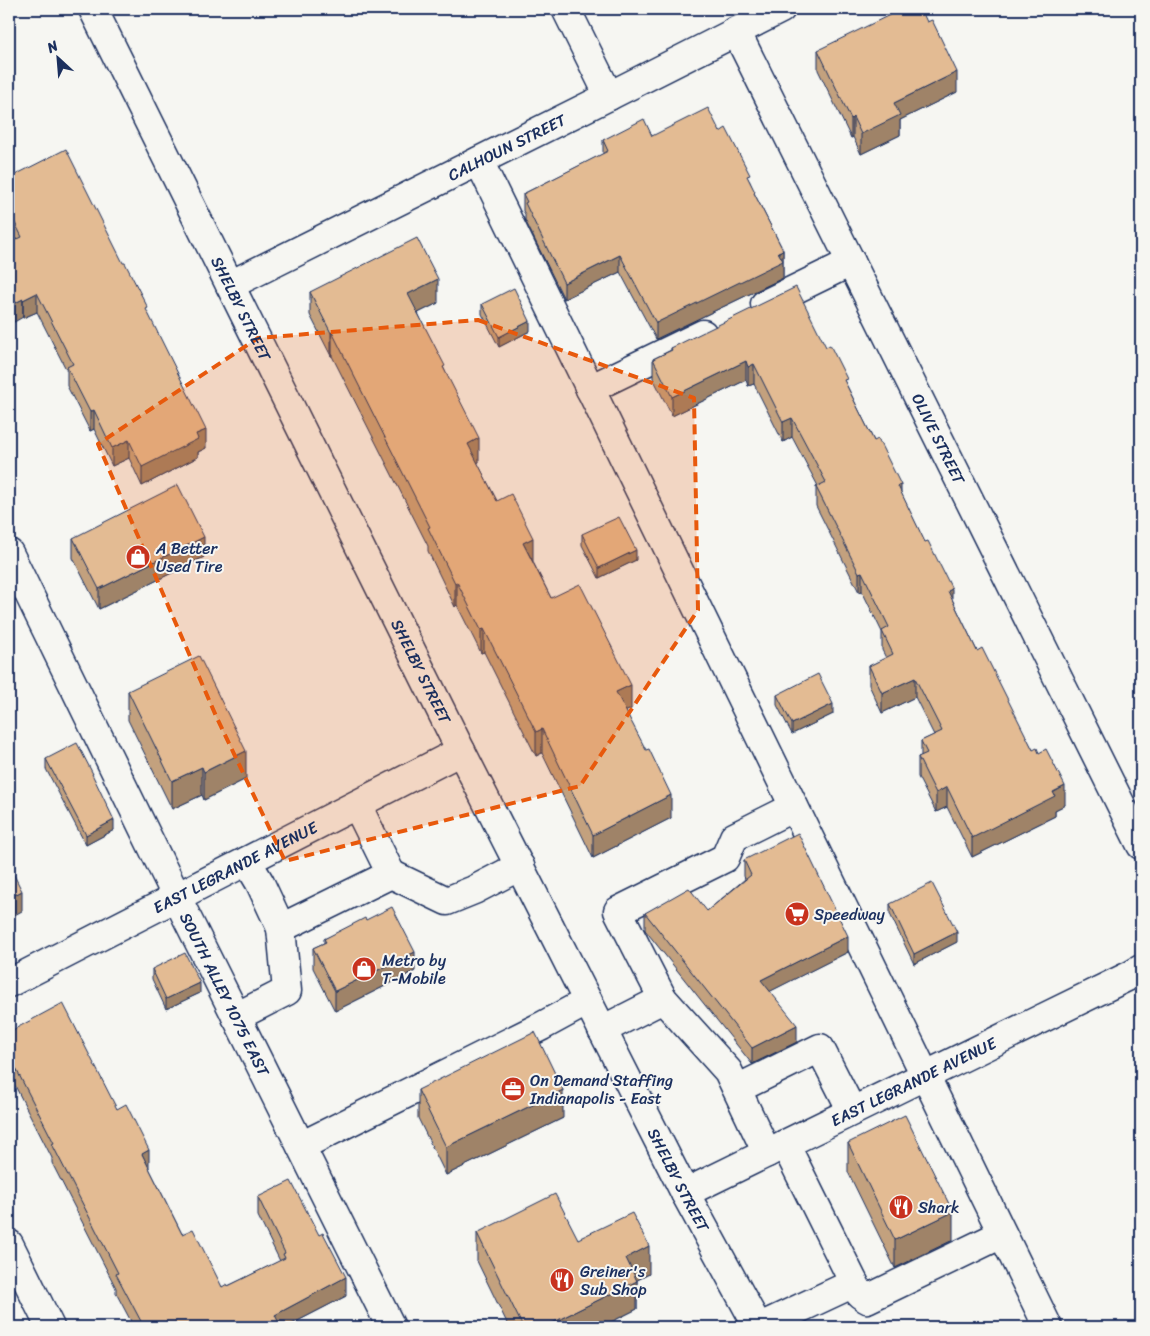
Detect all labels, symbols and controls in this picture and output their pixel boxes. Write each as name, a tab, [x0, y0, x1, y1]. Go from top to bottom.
north arrow	[32, 32, 82, 82]
text: N	[42, 33, 63, 61]
street label: CALHOUN STREET	[442, 105, 572, 189]
street label: SHELBY STREET	[203, 251, 280, 367]
street label: OLIVE STREET	[904, 388, 974, 490]
place label: A Better Used Tire	[155, 534, 223, 581]
shop icon: A Better Used Tire	[125, 544, 151, 570]
street label: SHELBY STREET	[383, 614, 460, 729]
street label: EAST LEGRANDE AVENUE	[147, 812, 323, 921]
place label: Speedway	[814, 900, 885, 929]
supermarket icon: Speedway	[784, 901, 810, 927]
street label: SOUTH ALLEY 1075 EAST	[172, 907, 279, 1082]
place label: Metro by T-Mobile	[382, 946, 447, 993]
shop icon: Metro by T-Mobile	[351, 956, 377, 982]
street label: EAST LEGRANDE AVENUE	[825, 1028, 1002, 1134]
place label: On Demand Staffing Indianapolis - East	[529, 1066, 673, 1113]
office icon: On Demand Staffing Indianapolis - East	[500, 1076, 526, 1102]
street label: SHELBY STREET	[640, 1123, 718, 1238]
place label: Shark	[918, 1193, 960, 1222]
restaurant icon: Shark	[888, 1194, 914, 1220]
place label: Greiner's Sub Shop	[580, 1257, 647, 1304]
restaurant icon: Greiner's Sub Shop	[549, 1267, 575, 1293]

